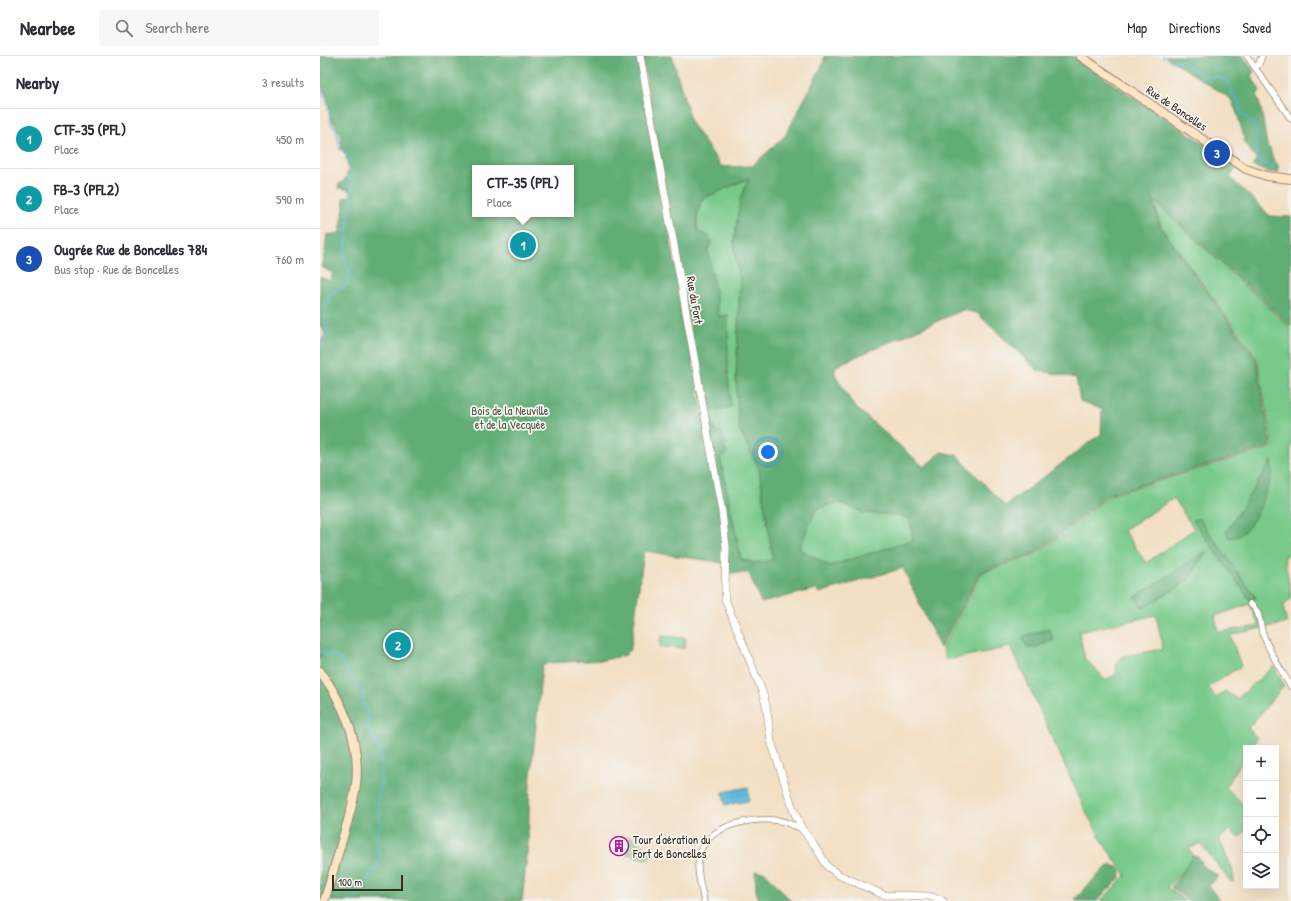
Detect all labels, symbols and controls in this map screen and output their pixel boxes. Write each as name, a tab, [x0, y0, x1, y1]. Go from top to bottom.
search box	[99, 10, 379, 46]
text: Nearbee	[20, 15, 75, 41]
icon: search	[113, 17, 135, 39]
text: Search here	[145, 17, 210, 38]
text: Map	[1127, 18, 1147, 37]
text: Directions	[1169, 18, 1220, 37]
text: Saved	[1242, 18, 1271, 37]
text: Nearby	[16, 71, 59, 94]
text: 3 results	[262, 73, 304, 91]
street label: Rue de Boncelles	[1143, 81, 1211, 135]
text: CTF-35 (PFL)	[54, 119, 126, 140]
text: 1	[27, 130, 31, 148]
text: 450 m	[276, 130, 304, 148]
pin: 3	[1204, 138, 1230, 168]
text: Place	[54, 140, 79, 158]
popup	[472, 165, 574, 217]
text: CTF-35 (PFL)	[487, 172, 559, 193]
text: FB-3 (PFL2)	[54, 179, 119, 200]
text: 2	[26, 190, 32, 208]
text: 590 m	[276, 190, 304, 208]
text: Place	[487, 193, 512, 211]
text: Place	[54, 200, 79, 218]
pin: 1	[510, 230, 536, 260]
text: Ougrée Rue de Boncelles 784	[54, 239, 207, 260]
text: 3	[26, 250, 32, 268]
text: 760 m	[275, 250, 304, 268]
text: Bus stop · Rue de Boncelles	[54, 260, 179, 278]
street label: Rue du Fort	[682, 275, 708, 326]
park label: Bois de la Neuville et de la Vecquée	[471, 402, 549, 433]
your location	[758, 442, 778, 462]
pin: 2	[385, 630, 411, 660]
map controls	[1243, 745, 1279, 889]
button: +	[1243, 745, 1279, 781]
button: −	[1243, 781, 1279, 817]
button: locate	[1243, 817, 1279, 853]
place label: Tour d'aération du Fort de Boncelles	[632, 831, 711, 862]
building icon: Tour d'aération du Fort de Boncelles	[608, 835, 630, 857]
button: layers	[1243, 853, 1279, 889]
scale bar	[332, 873, 403, 892]
text: 100 m	[338, 875, 362, 889]

